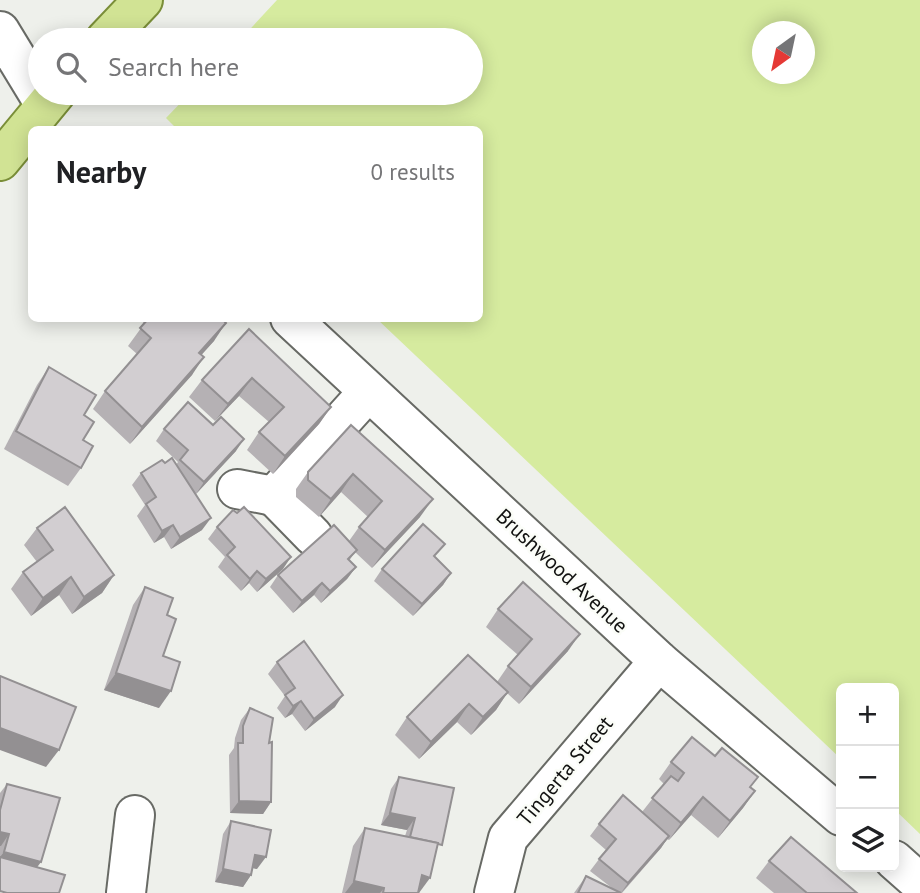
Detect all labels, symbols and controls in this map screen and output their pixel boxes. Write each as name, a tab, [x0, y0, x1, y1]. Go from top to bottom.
north arrow	[752, 21, 815, 84]
search box	[28, 28, 483, 105]
icon: search	[52, 48, 90, 86]
text: Search here	[108, 50, 239, 83]
text: Nearby	[56, 152, 146, 191]
text: 0 results	[371, 157, 455, 186]
street label: Brushwood Avenue	[491, 503, 634, 639]
map controls	[836, 683, 899, 872]
button: +	[836, 683, 899, 746]
street label: Tingerta Street	[511, 710, 618, 831]
button: −	[836, 746, 899, 809]
button: layers	[836, 809, 899, 872]

